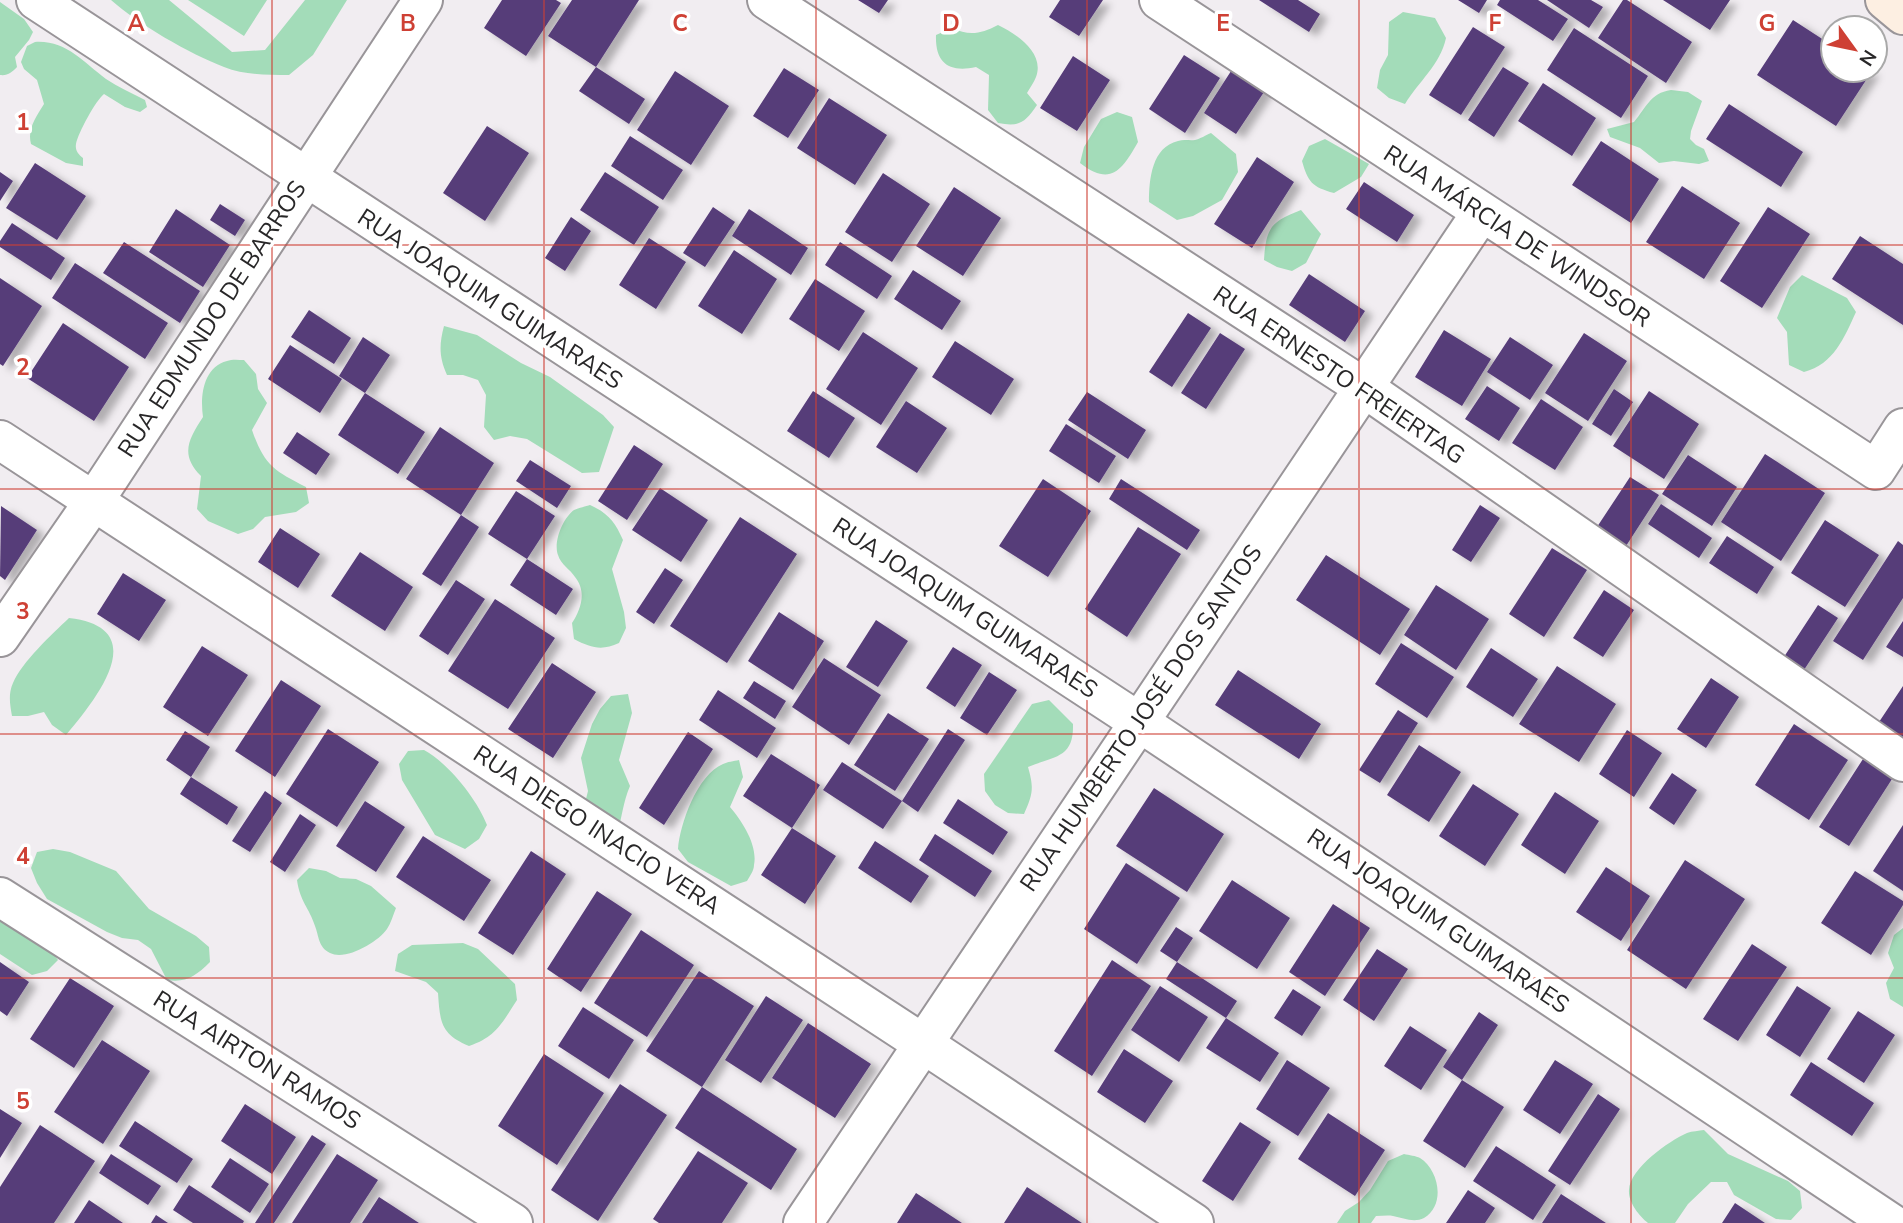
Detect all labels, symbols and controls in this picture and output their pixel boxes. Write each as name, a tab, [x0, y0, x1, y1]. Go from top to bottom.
text: A	[127, 8, 145, 39]
text: B	[400, 8, 416, 39]
text: C	[672, 8, 688, 39]
text: D	[942, 8, 960, 39]
text: E	[1216, 8, 1230, 39]
text: F	[1489, 8, 1502, 39]
text: G	[1759, 8, 1775, 39]
north arrow	[1819, 14, 1889, 84]
text: N	[1853, 45, 1882, 71]
text: 1	[16, 107, 30, 138]
street label: RUA MÁRCIA DE WINDSOR	[1377, 138, 1657, 334]
street label: RUA EDMUNDO DE BARROS	[110, 175, 314, 463]
street label: RUA JOAQUIM GUIMARAES	[351, 201, 629, 397]
street label: RUA ERNESTO FREIERTAG	[1207, 279, 1471, 471]
text: 2	[16, 352, 30, 383]
street label: RUA JOAQUIM GUIMARAES	[826, 510, 1104, 706]
street label: RUA HUMBERTO JOSÉ DOS SANTOS	[1013, 538, 1269, 898]
text: 3	[16, 596, 30, 627]
street label: RUA DIEGO INACIO VERA	[467, 738, 727, 922]
street label: RUA JOAQUIM GUIMARAES	[1301, 821, 1575, 1021]
text: 4	[16, 841, 30, 872]
street label: RUA AIRTON RAMOS	[147, 983, 367, 1137]
text: 5	[16, 1086, 30, 1117]

